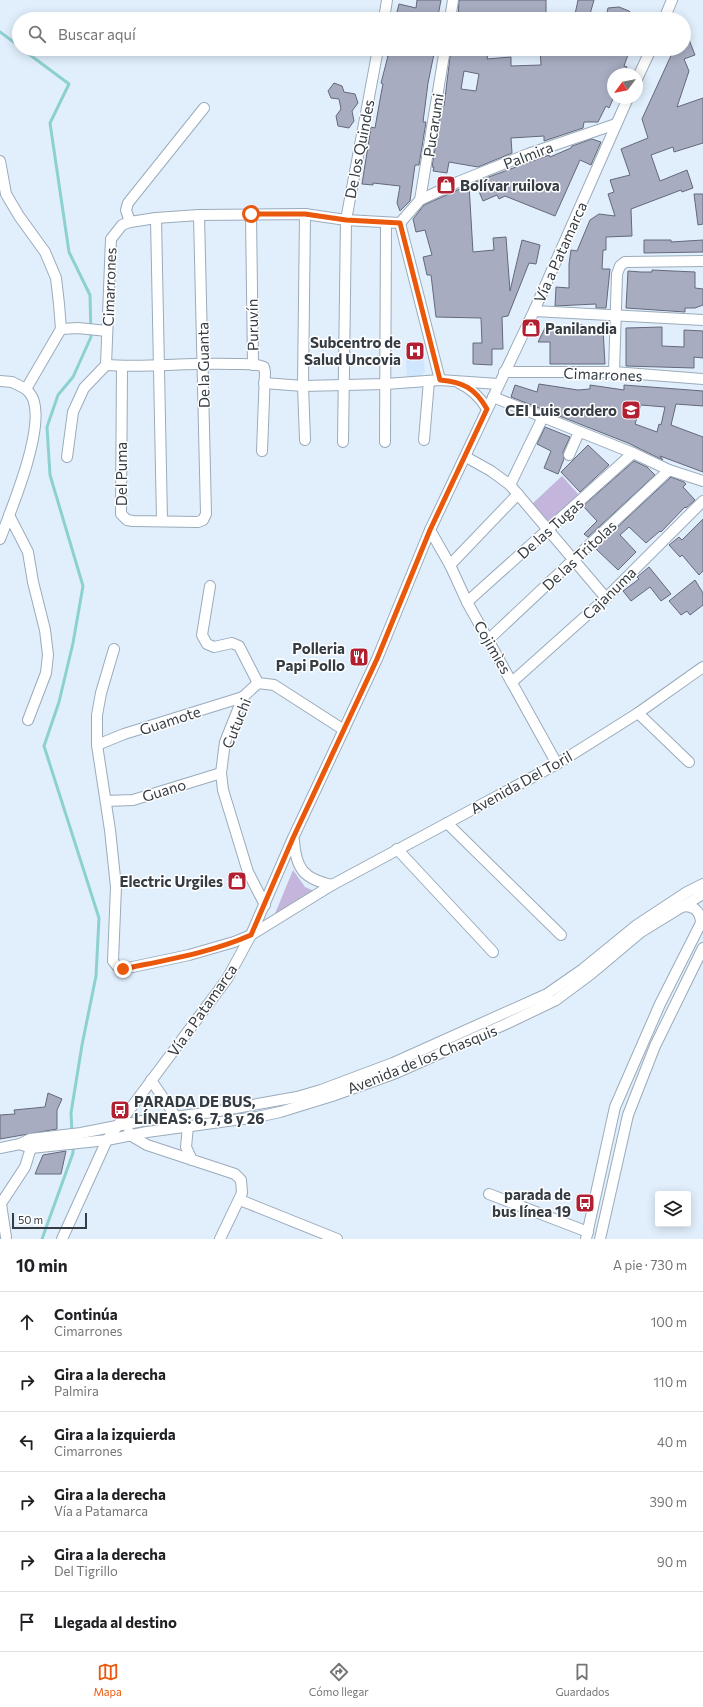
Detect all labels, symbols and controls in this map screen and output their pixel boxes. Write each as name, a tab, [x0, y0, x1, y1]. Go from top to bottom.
search box	[12, 12, 691, 56]
icon: search	[26, 23, 48, 45]
text: Buscar aquí	[58, 25, 136, 43]
north arrow	[607, 68, 643, 104]
street label: Pucarumi	[419, 92, 447, 158]
street label: De los Quindes	[341, 98, 377, 200]
street label: Palmira	[501, 137, 555, 173]
shop icon: Bolívar ruilova	[435, 174, 457, 196]
place label: Bolívar ruilova	[460, 176, 560, 194]
street label: Vía a Patamarca	[530, 199, 590, 305]
route start	[242, 205, 260, 223]
street label: Cimarrones	[99, 247, 119, 327]
street label: Puruvín	[243, 299, 261, 351]
shop icon: Panilandia	[520, 317, 542, 339]
place label: Panilandia	[545, 319, 617, 337]
street label: De la Guanta	[193, 322, 213, 408]
place label: Subcentro de Salud Uncovia	[304, 333, 401, 368]
hospital icon: Subcentro de Salud Uncovia	[404, 340, 426, 362]
street label: Cimarrones	[563, 364, 643, 384]
school or university icon: CEI Luis cordero	[620, 399, 642, 421]
place label: CEI Luis cordero	[505, 401, 617, 419]
street label: Del Puma	[112, 442, 130, 506]
street label: De las Tugas	[513, 494, 587, 562]
street label: De las Tritolas	[538, 516, 620, 594]
street label: Cajanuma	[578, 563, 640, 623]
street label: Cojimìes	[471, 617, 516, 677]
place label: Polleria Papi Pollo	[276, 639, 345, 674]
restaurant icon: Polleria Papi Pollo	[348, 646, 370, 668]
street label: Cutuchi	[218, 695, 254, 751]
street label: Guamote	[137, 702, 203, 738]
street label: Avenida Del Toril	[467, 747, 575, 817]
street label: Guano	[140, 775, 188, 805]
shop icon: Electric Urgiles	[226, 870, 248, 892]
place label: Electric Urgiles	[119, 872, 223, 890]
route end	[114, 960, 132, 978]
street label: Vía a Patamarca	[163, 960, 241, 1060]
street label: Avenida de los Chasquis	[344, 1021, 500, 1097]
place label: PARADA DE BUS, LÍNEAS: 6, 7, 8 y 26	[134, 1092, 265, 1127]
bus stop icon: PARADA DE BUS, LÍNEAS: 6, 7, 8 y 26	[109, 1099, 131, 1121]
place label: parada de bus línea 19	[492, 1185, 571, 1220]
map controls	[655, 1191, 691, 1227]
button: layers	[655, 1191, 691, 1227]
bus stop icon: parada de bus línea 19	[574, 1192, 596, 1214]
scale bar	[12, 1211, 87, 1230]
text: 50 m	[18, 1213, 43, 1226]
text: 10 min	[16, 1255, 68, 1276]
text: A pie · 730 m	[613, 1257, 687, 1273]
text: Continúa	[54, 1305, 118, 1323]
icon: ahead	[16, 1311, 38, 1333]
text: 100 m	[651, 1314, 687, 1330]
text: Cimarrones	[54, 1323, 123, 1339]
text: Gira a la derecha	[54, 1365, 166, 1383]
icon: right	[16, 1371, 38, 1393]
text: 110 m	[654, 1374, 687, 1390]
text: Palmira	[54, 1383, 99, 1399]
text: Gira a la izquierda	[54, 1425, 176, 1443]
icon: left	[16, 1431, 38, 1453]
text: 40 m	[657, 1434, 687, 1450]
text: Cimarrones	[54, 1443, 123, 1459]
text: Gira a la derecha	[54, 1485, 166, 1503]
icon: right	[16, 1491, 38, 1513]
text: 390 m	[649, 1494, 687, 1510]
text: Vía a Patamarca	[54, 1503, 148, 1519]
text: Gira a la derecha	[54, 1545, 166, 1563]
icon: right	[16, 1551, 38, 1573]
text: 90 m	[657, 1554, 687, 1570]
text: Del Tigrillo	[54, 1563, 118, 1579]
icon: arrive	[16, 1611, 38, 1633]
text: Llegada al destino	[54, 1613, 177, 1631]
tab: Mapa	[93, 1661, 122, 1698]
tab: Cómo llegar	[309, 1661, 369, 1698]
tab: Guardados	[555, 1661, 610, 1698]

